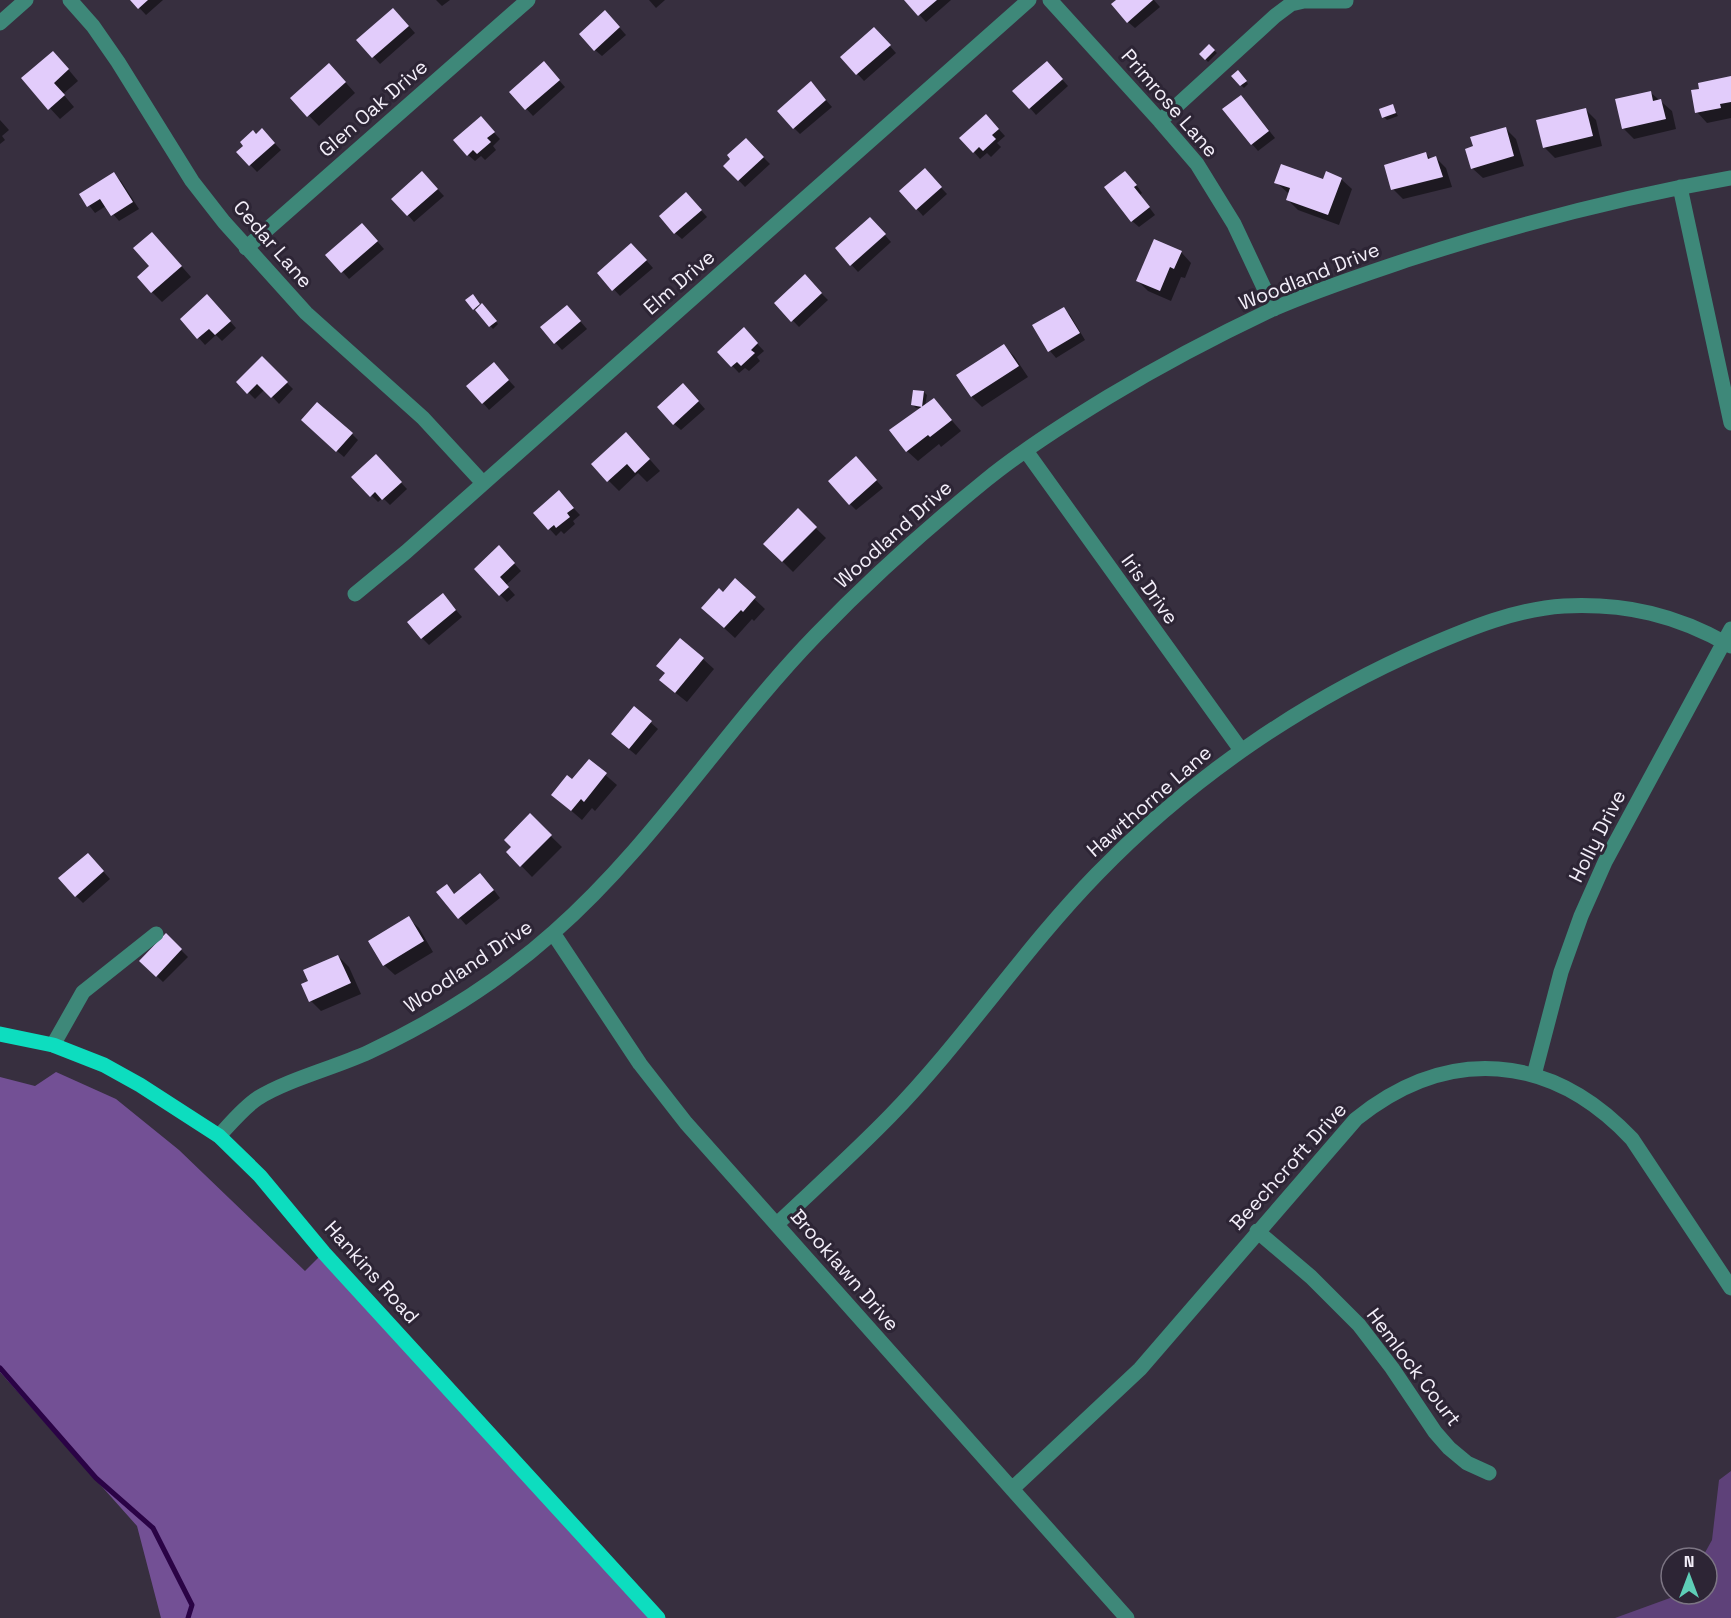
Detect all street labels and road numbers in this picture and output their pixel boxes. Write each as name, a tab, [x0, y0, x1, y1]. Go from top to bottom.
street label: Primrose Lane	[1116, 43, 1224, 163]
street label: Glen Oak Drive	[313, 54, 433, 162]
street label: Cedar Lane	[228, 195, 318, 293]
street label: Woodland Drive	[1235, 236, 1383, 316]
street label: Elm Drive	[638, 244, 720, 320]
street label: Woodland Drive	[829, 474, 957, 594]
street label: Iris Drive	[1116, 549, 1184, 629]
street label: Hawthorne Lane	[1081, 739, 1217, 863]
street label: Holly Drive	[1563, 785, 1631, 887]
street label: Woodland Drive	[399, 913, 537, 1019]
street label: Beechcroft Drive	[1224, 1097, 1352, 1235]
street label: Brooklawn Drive	[785, 1204, 905, 1336]
street label: Hankins Road	[319, 1215, 425, 1329]
street label: Hemlock Court	[1361, 1303, 1467, 1431]

